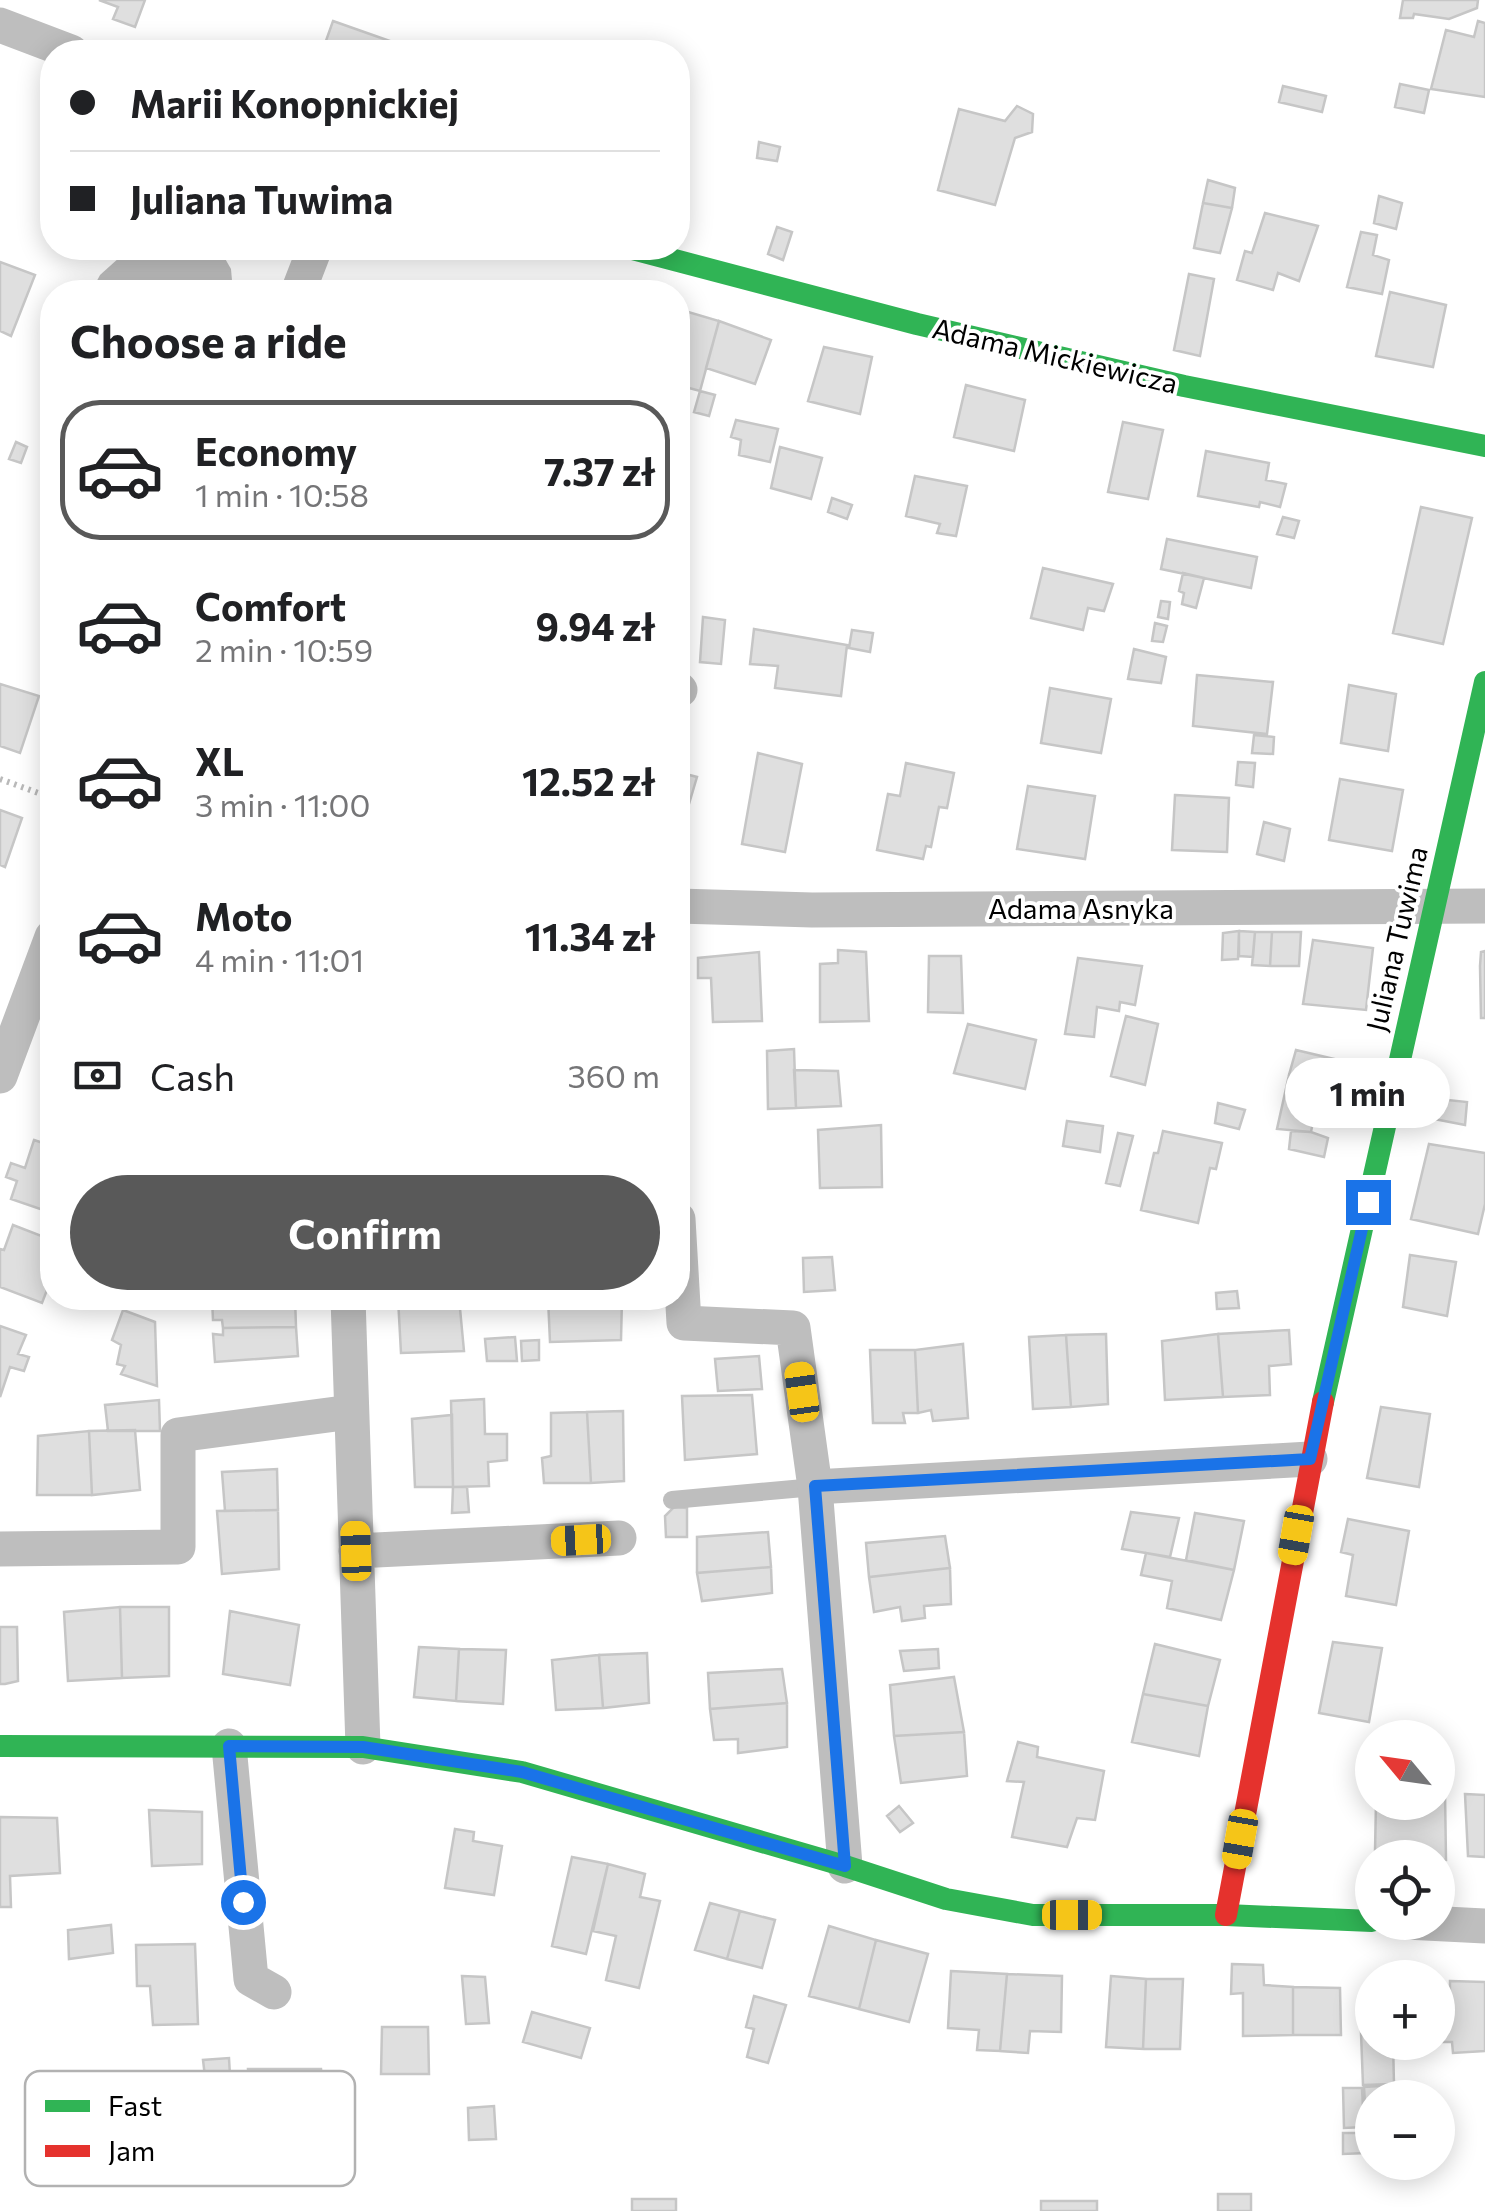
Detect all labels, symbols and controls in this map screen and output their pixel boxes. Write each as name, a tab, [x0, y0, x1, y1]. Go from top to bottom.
text: Marii Konopnickiej	[130, 79, 459, 126]
text: Juliana Tuwima	[130, 175, 393, 222]
street label: Adama Mickiewicza	[929, 310, 1181, 400]
text: Choose a ride	[70, 312, 347, 367]
icon: car	[75, 425, 165, 515]
text: Economy	[195, 427, 357, 474]
text: 7.37 zł	[544, 447, 655, 494]
text: 1 min · 10:58	[195, 474, 369, 514]
icon: car	[75, 580, 165, 670]
text: Comfort	[195, 582, 346, 629]
text: 9.94 zł	[535, 602, 655, 649]
text: 2 min · 10:59	[195, 629, 373, 669]
icon: car	[75, 735, 165, 825]
text: XL	[195, 737, 244, 784]
text: 12.52 zł	[522, 757, 655, 804]
text: 3 min · 11:00	[195, 784, 370, 824]
street label: Juliana Tuwima	[1358, 843, 1434, 1035]
icon: car	[75, 890, 165, 980]
street label: Adama Asnyka	[988, 891, 1174, 925]
text: Moto	[195, 892, 293, 939]
text: 11.34 zł	[525, 912, 655, 959]
text: 4 min · 11:01	[195, 939, 364, 979]
icon: cash	[70, 1048, 125, 1103]
text: Cash	[150, 1052, 235, 1099]
text: 360 m	[567, 1055, 660, 1095]
callout: 1 min	[1286, 1057, 1450, 1127]
text: 1 min	[1330, 1073, 1405, 1113]
button: Confirm	[70, 1175, 660, 1290]
route end	[1346, 1180, 1391, 1225]
car	[783, 1360, 821, 1424]
car	[1276, 1503, 1316, 1567]
car	[340, 1520, 372, 1582]
car	[550, 1523, 612, 1557]
north arrow	[1355, 1720, 1455, 1820]
map controls	[1355, 1720, 1455, 2180]
car	[1220, 1807, 1260, 1871]
button: locate	[1355, 1840, 1455, 1940]
route start	[221, 1880, 266, 1925]
car	[1042, 1900, 1102, 1930]
button: +	[1355, 1960, 1455, 2060]
legend	[25, 2071, 355, 2186]
button: −	[1355, 2080, 1455, 2180]
text: Fast	[108, 2088, 162, 2122]
text: Jam	[108, 2133, 155, 2167]

